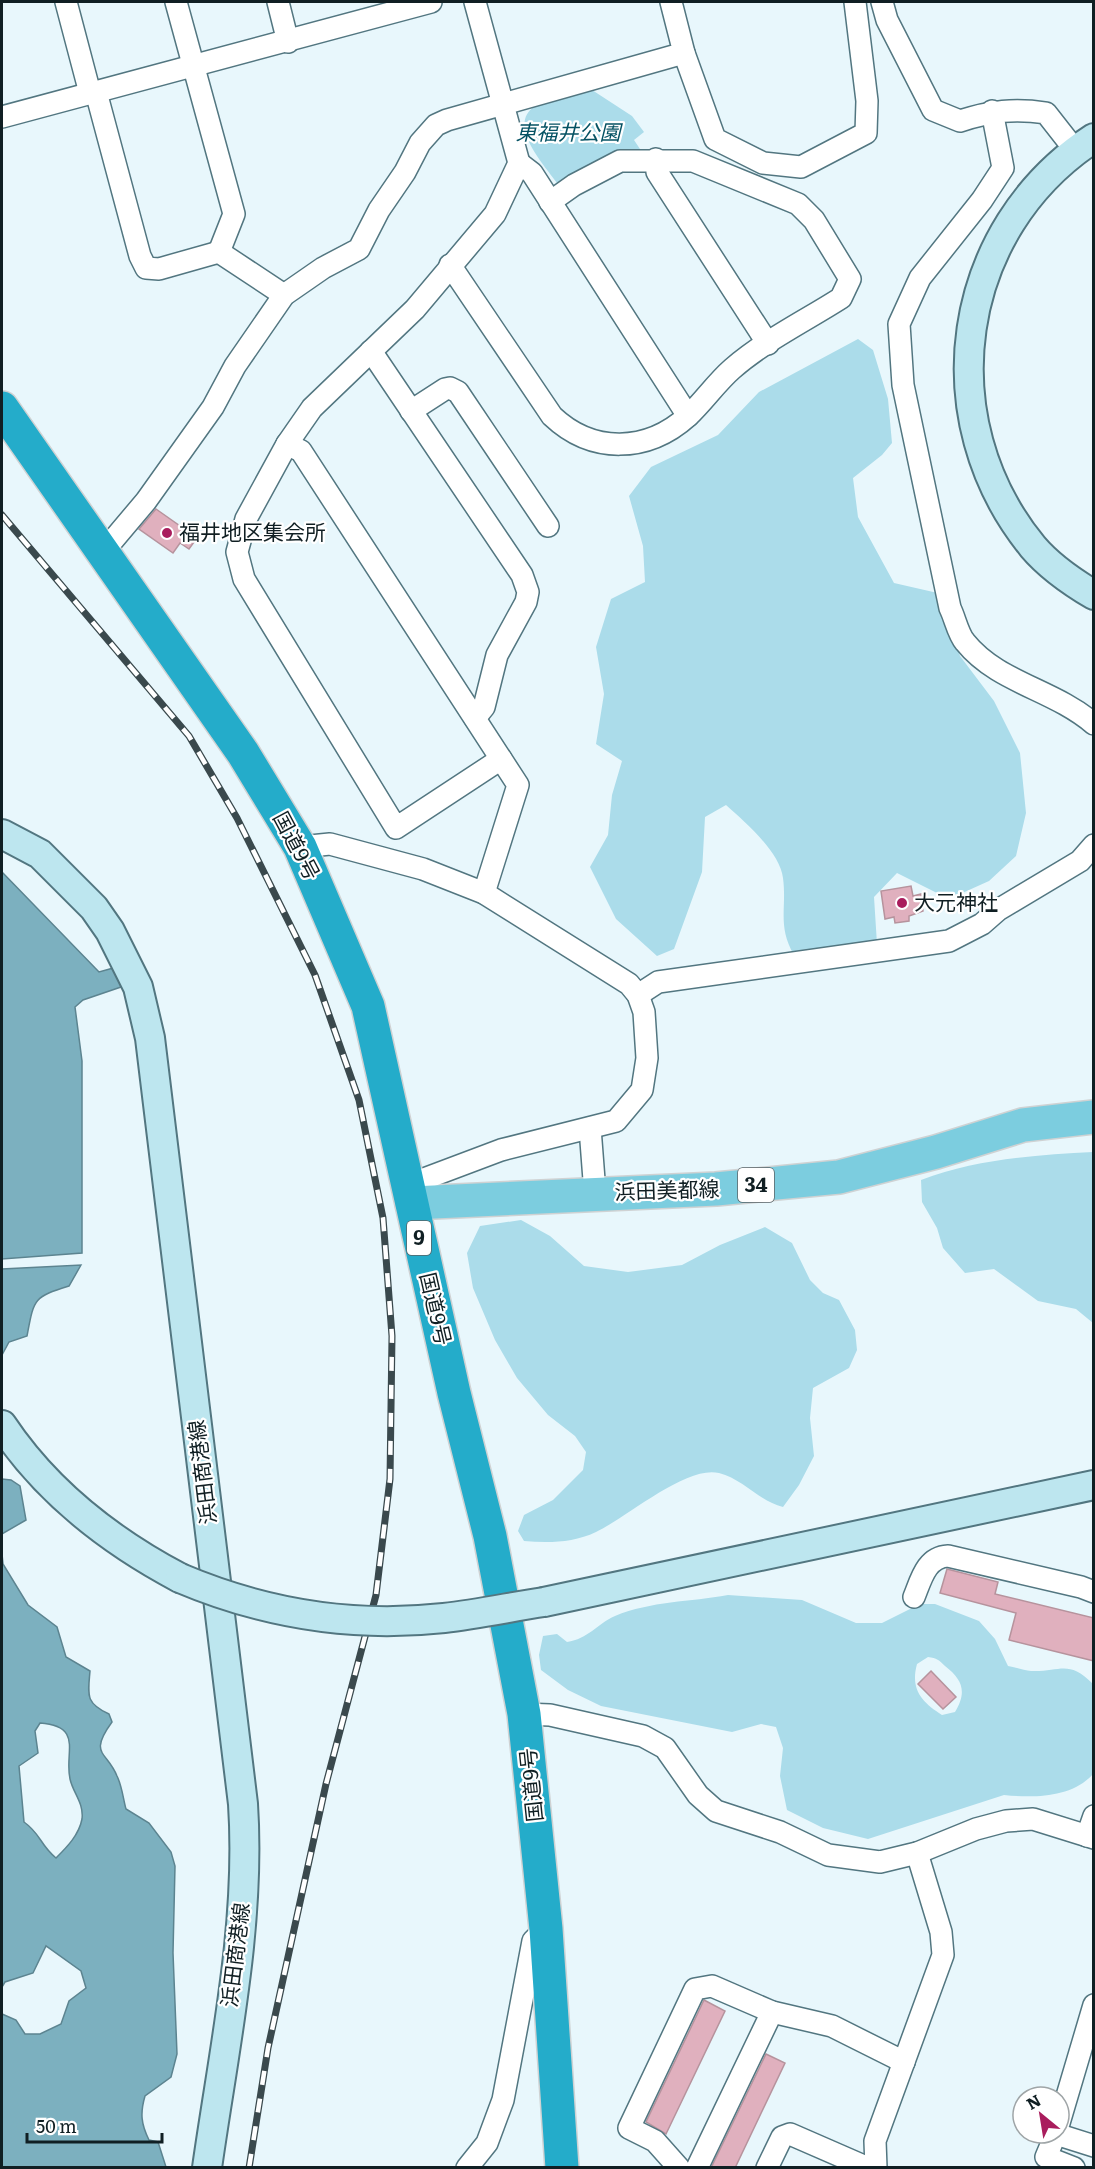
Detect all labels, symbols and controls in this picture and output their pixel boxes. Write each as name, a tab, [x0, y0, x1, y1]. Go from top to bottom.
park label: 東福井公園	[516, 115, 623, 146]
place label: 福井地区集会所	[179, 515, 326, 546]
marker: 福井地区集会所	[160, 526, 174, 540]
street label: 国道9号	[267, 805, 329, 885]
place label: 大元神社	[914, 885, 998, 916]
marker: 大元神社	[895, 896, 909, 910]
road number: 34	[738, 1168, 774, 1202]
street label: 浜田美都線	[614, 1171, 720, 1206]
road number: 9	[407, 1221, 431, 1255]
street label: 国道9号	[414, 1269, 461, 1348]
street label: 浜田商港線	[179, 1418, 222, 1526]
street label: 国道9号	[510, 1747, 549, 1824]
street label: 浜田商港線	[212, 1901, 255, 2009]
north arrow	[1011, 2085, 1071, 2145]
text: N	[1021, 2087, 1045, 2115]
scale bar	[27, 2106, 162, 2144]
text: 50 m	[36, 2112, 77, 2139]

